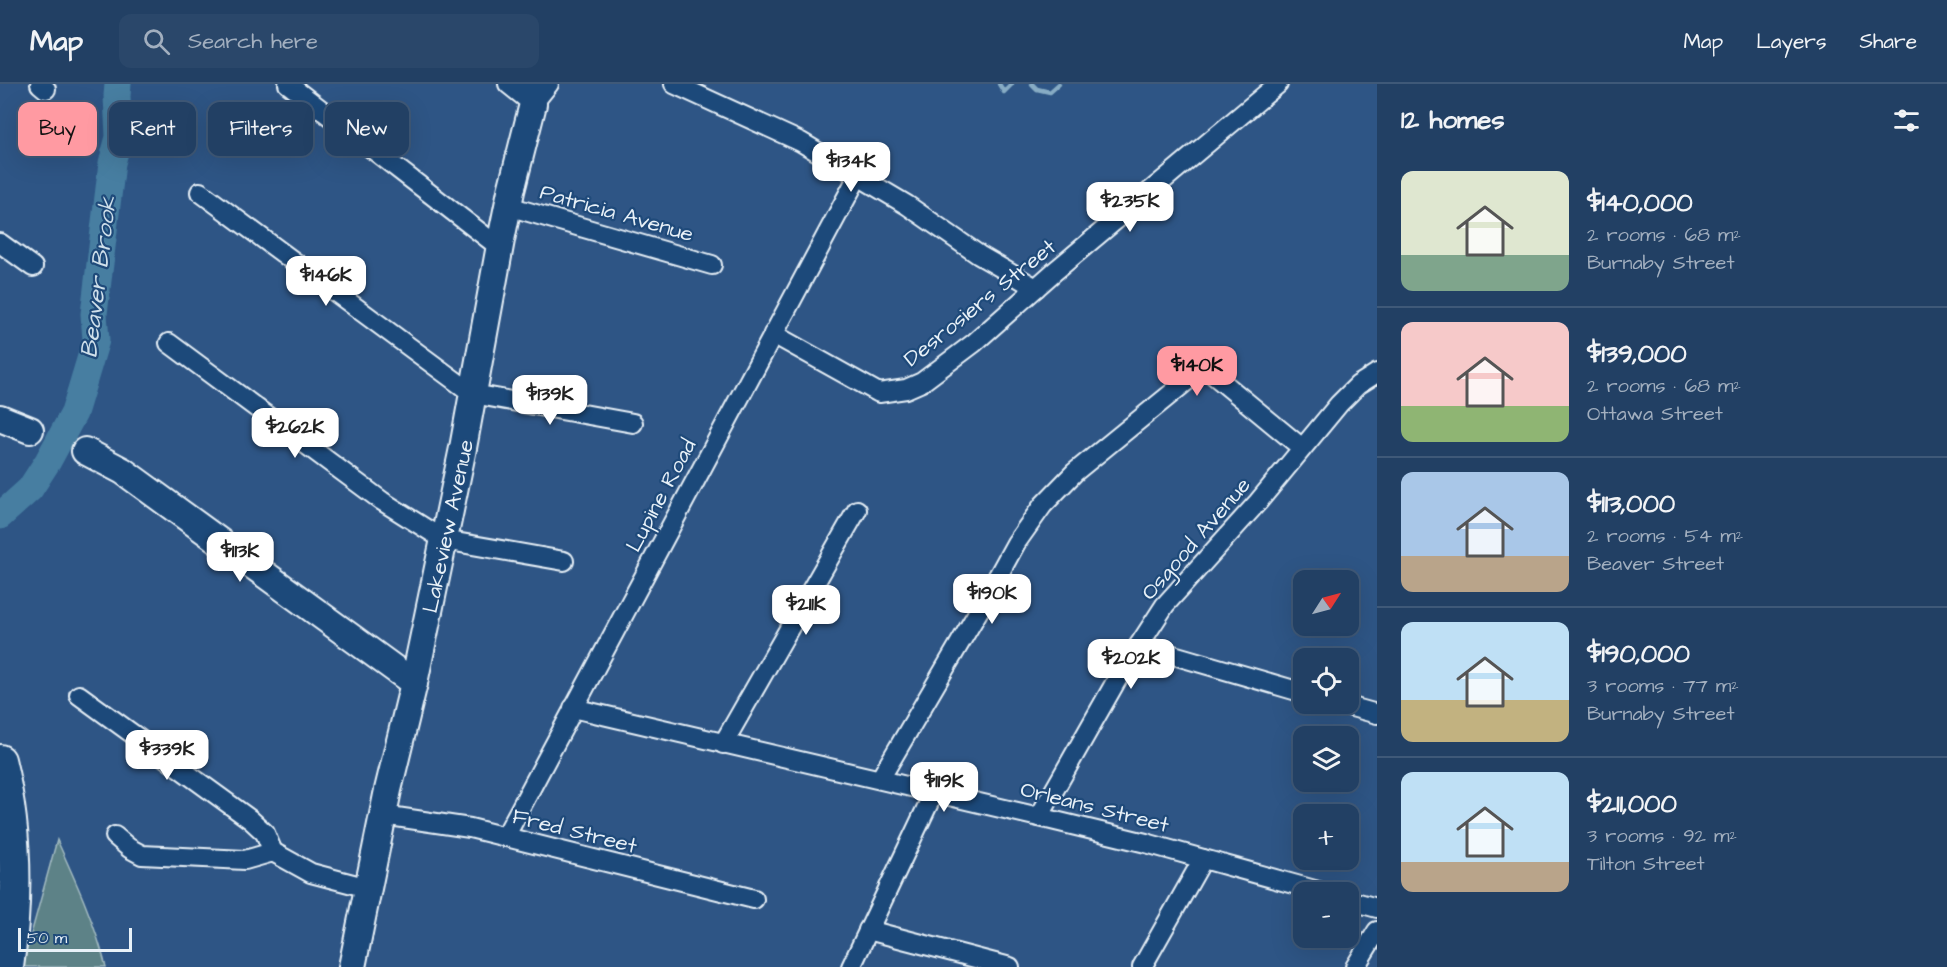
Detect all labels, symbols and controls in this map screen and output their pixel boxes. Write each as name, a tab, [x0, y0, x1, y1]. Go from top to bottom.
search box	[119, 14, 539, 68]
text: Map	[30, 22, 83, 61]
icon: search	[140, 25, 173, 58]
text: Search here	[188, 26, 318, 57]
text: Map	[1683, 27, 1723, 56]
text: Layers	[1756, 27, 1826, 56]
text: Share	[1859, 27, 1917, 56]
chip: Buy	[18, 102, 97, 156]
chip: Rent	[109, 102, 196, 156]
chip: Filters	[208, 102, 313, 156]
chip: New	[325, 102, 409, 156]
text: 12 homes	[1401, 102, 1504, 138]
icon: filters	[1890, 104, 1923, 137]
pin: $134K	[809, 142, 893, 193]
text: $134K	[826, 147, 876, 175]
street label: Patricia Avenue	[536, 177, 697, 250]
pin: $235K	[1088, 182, 1172, 233]
text: $140,000	[1587, 185, 1693, 221]
text: $235K	[1100, 187, 1160, 215]
water label: Beaver Brook	[72, 193, 126, 360]
icon: home	[1449, 195, 1521, 267]
text: 2 rooms · 68 m²	[1587, 221, 1741, 249]
street label: Desrosiers Street	[897, 232, 1063, 374]
text: Burnaby Street	[1587, 249, 1735, 277]
pin: $146K	[284, 256, 368, 307]
text: $146K	[300, 261, 352, 289]
text: $139,000	[1587, 336, 1687, 372]
pin: $140K	[1155, 346, 1239, 397]
icon: home	[1449, 346, 1521, 418]
text: $140K	[1171, 351, 1223, 379]
text: 2 rooms · 68 m²	[1587, 372, 1741, 400]
pin: $139K	[508, 375, 592, 426]
text: $139K	[526, 380, 574, 408]
text: Ottawa Street	[1587, 400, 1723, 428]
pin: $262K	[253, 408, 337, 459]
text: $262K	[266, 413, 324, 441]
street label: Lupine Road	[618, 434, 704, 558]
street label: Lakeview Avenue	[415, 437, 482, 616]
street label: Osgood Avenue	[1134, 471, 1259, 608]
text: $113,000	[1587, 486, 1675, 522]
icon: home	[1449, 496, 1521, 568]
text: 2 rooms · 54 m²	[1587, 522, 1743, 550]
pin: $113K	[198, 532, 282, 583]
text: $113K	[221, 537, 259, 565]
text: Beaver Street	[1587, 550, 1724, 578]
north arrow	[1293, 570, 1359, 636]
map controls	[1293, 570, 1359, 948]
pin: $190K	[950, 574, 1034, 625]
text: $190K	[967, 579, 1017, 607]
pin: $211K	[764, 585, 848, 636]
text: $211K	[786, 590, 826, 618]
text: $190,000	[1587, 636, 1690, 672]
pin: $202K	[1089, 639, 1173, 690]
text: $202K	[1102, 644, 1160, 672]
icon: home	[1449, 646, 1521, 718]
button: locate	[1293, 648, 1359, 714]
text: 3 rooms · 77 m²	[1587, 672, 1739, 700]
text: Burnaby Street	[1587, 700, 1735, 728]
button: layers	[1293, 726, 1359, 792]
pin: $339K	[125, 730, 209, 781]
text: $339K	[140, 735, 194, 763]
pin: $119K	[902, 762, 986, 813]
text: $119K	[924, 767, 964, 795]
street label: Orleans Street	[1017, 774, 1172, 841]
text: $211,000	[1587, 786, 1677, 822]
icon: home	[1449, 796, 1521, 868]
street label: Fred Street	[509, 801, 640, 862]
button: +	[1293, 804, 1359, 870]
text: 3 rooms · 92 m²	[1587, 822, 1737, 850]
text: Tilton Street	[1587, 850, 1705, 878]
button: −	[1293, 882, 1359, 948]
scale bar	[18, 925, 132, 952]
text: 50 m	[27, 927, 67, 949]

